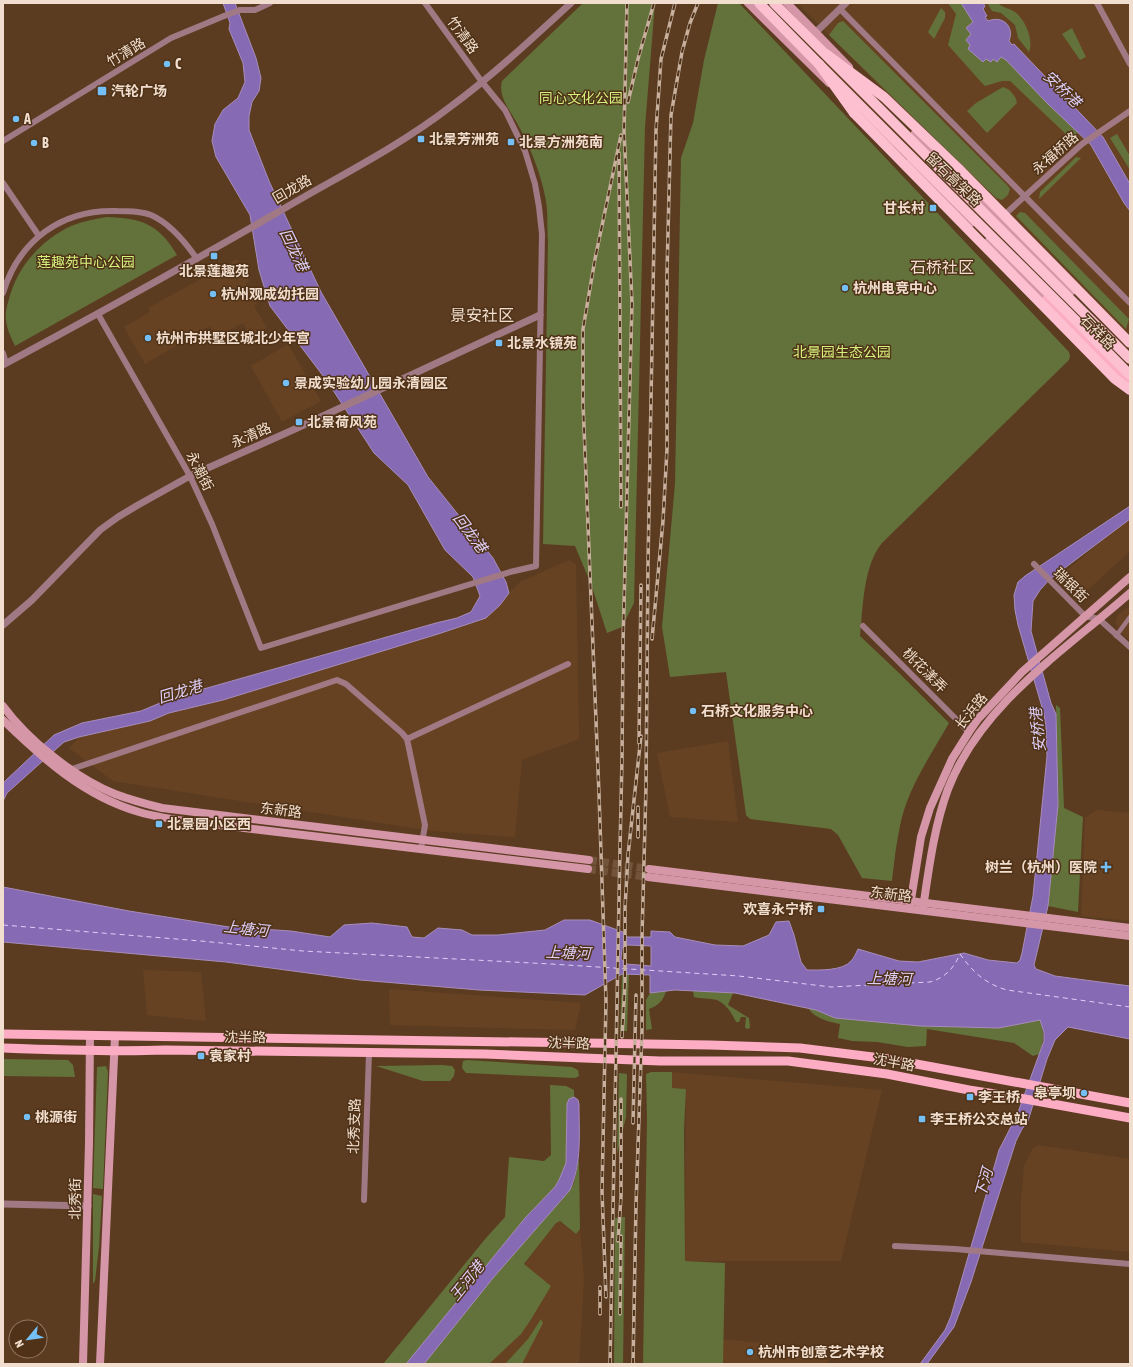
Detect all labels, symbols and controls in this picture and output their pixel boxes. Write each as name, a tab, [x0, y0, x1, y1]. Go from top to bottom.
street label: 竹清路	[444, 13, 482, 57]
street label: 竹清路	[104, 34, 148, 70]
place label: C	[175, 56, 182, 72]
marker: C	[162, 59, 172, 69]
water label: 安桥港	[1040, 67, 1086, 112]
place label: 汽轮广场	[111, 83, 167, 99]
marker: 汽轮广场	[96, 85, 108, 97]
park label: 同心文化公园	[539, 90, 623, 106]
place label: A	[23, 111, 31, 127]
marker: A	[11, 114, 21, 124]
street label: 永福桥路	[1029, 129, 1081, 177]
place label: 北景芳洲苑	[429, 131, 499, 147]
marker: 北景芳洲苑	[416, 134, 426, 144]
place label: 北景方洲苑南	[519, 134, 603, 150]
place label: B	[42, 135, 49, 151]
marker: 北景方洲苑南	[506, 137, 516, 147]
marker: B	[29, 138, 39, 148]
street label: 留石高架路	[923, 149, 985, 209]
street label: 回龙路	[270, 172, 314, 206]
place label: 甘长村	[883, 200, 925, 216]
marker: 甘长村	[928, 203, 938, 213]
water label: 回龙港	[277, 226, 313, 276]
marker: 北景莲趣苑	[209, 251, 219, 261]
park label: 莲趣苑中心公园	[37, 254, 135, 270]
district label: 石桥社区	[910, 258, 974, 276]
place label: 北景莲趣苑	[179, 263, 249, 279]
place label: 杭州电竞中心	[853, 280, 937, 296]
marker: 杭州电竞中心	[840, 283, 850, 293]
place label: 杭州观成幼托园	[221, 286, 319, 302]
marker: 杭州观成幼托园	[208, 289, 218, 299]
district label: 景安社区	[450, 306, 514, 324]
street label: 石祥路	[1077, 311, 1119, 353]
place label: 杭州市拱墅区城北少年宫	[156, 330, 310, 346]
marker: 杭州市拱墅区城北少年宫	[143, 333, 153, 343]
place label: 北景水镜苑	[507, 335, 577, 351]
marker: 北景水镜苑	[494, 338, 504, 348]
park label: 北景园生态公园	[793, 344, 891, 360]
place label: 景成实验幼儿园永清园区	[294, 375, 448, 391]
marker: 景成实验幼儿园永清园区	[281, 378, 291, 388]
place label: 北景荷风苑	[307, 414, 377, 430]
marker: 北景荷风苑	[294, 417, 304, 427]
street label: 永清路	[229, 419, 273, 451]
street label: 永潮街	[183, 449, 217, 493]
water label: 回龙港	[450, 510, 492, 557]
street label: 瑞银街	[1050, 564, 1092, 606]
street label: 桃花漾弄	[900, 645, 950, 695]
water label: 回龙港	[156, 676, 206, 706]
street label: 长浜路	[952, 690, 990, 732]
place label: 石桥文化服务中心	[701, 703, 813, 719]
water label: 安桥港	[1026, 705, 1048, 753]
marker: 石桥文化服务中心	[688, 706, 698, 716]
street label: 东新路	[259, 800, 303, 820]
place label: 北景园小区西	[167, 816, 251, 832]
marker: 北景园小区西	[154, 819, 164, 829]
place label: 树兰（杭州）医院	[985, 859, 1097, 875]
marker: 树兰（杭州）医院	[1100, 861, 1112, 873]
street label: 东新路	[869, 884, 913, 904]
place label: 欢喜永宁桥	[743, 901, 813, 917]
marker: 欢喜永宁桥	[816, 904, 826, 914]
water label: 上塘河	[223, 918, 272, 940]
water label: 上塘河	[545, 943, 594, 962]
water label: 上塘河	[866, 970, 915, 987]
street label: 沈半路	[224, 1029, 266, 1045]
street label: 沈半路	[548, 1034, 590, 1052]
place label: 袁家村	[209, 1048, 251, 1064]
street label: 沈半路	[872, 1050, 916, 1074]
marker: 袁家村	[196, 1051, 206, 1061]
place label: 皋亭坝	[1034, 1085, 1076, 1101]
marker: 皋亭坝	[1079, 1088, 1089, 1098]
place label: 李王桥	[978, 1089, 1020, 1105]
marker: 李王桥	[965, 1092, 975, 1102]
street label: 北秀支路	[345, 1098, 363, 1154]
place label: 桃源街	[35, 1109, 77, 1125]
place label: 李王桥公交总站	[930, 1111, 1028, 1127]
marker: 桃源街	[22, 1112, 32, 1122]
marker: 李王桥公交总站	[917, 1114, 927, 1124]
water label: 下河	[971, 1163, 997, 1200]
street label: 北秀街	[67, 1178, 83, 1220]
water label: 王河港	[446, 1256, 489, 1304]
north arrow	[8, 1319, 48, 1359]
text: N	[12, 1338, 26, 1350]
place label: 杭州市创意艺术学校	[758, 1344, 884, 1360]
marker: 杭州市创意艺术学校	[745, 1347, 755, 1357]

